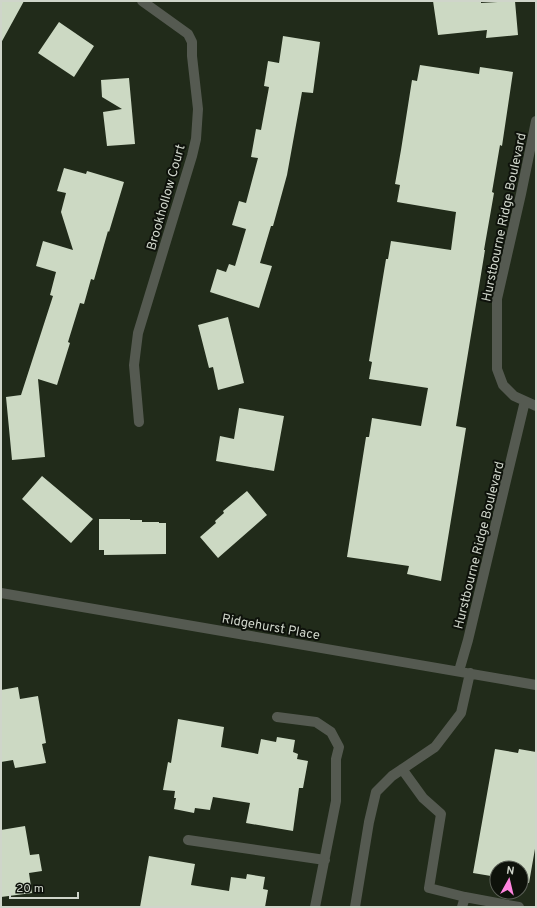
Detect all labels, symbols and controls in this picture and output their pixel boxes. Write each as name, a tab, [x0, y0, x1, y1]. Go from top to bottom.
street label: Hurstbourne Ridge Boulevard	[479, 132, 531, 303]
street label: Brookhollow Court	[144, 143, 190, 252]
street label: Hurstbourne Ridge Boulevard	[451, 460, 509, 631]
street label: Ridgehurst Place	[220, 611, 321, 644]
north arrow	[489, 860, 529, 900]
text: N	[505, 864, 515, 879]
scale bar	[10, 874, 78, 900]
text: 20 m	[16, 881, 44, 897]

